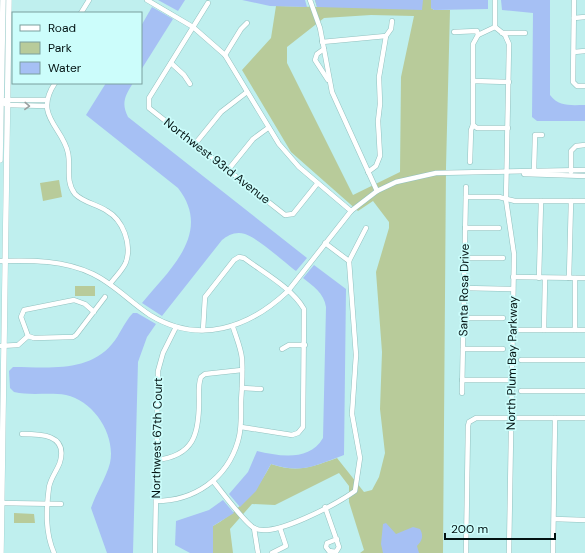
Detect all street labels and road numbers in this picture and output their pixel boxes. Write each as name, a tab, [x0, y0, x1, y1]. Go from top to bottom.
street label: Northwest 93rd Avenue	[160, 114, 274, 208]
street label: Santa Rosa Drive	[455, 243, 473, 337]
street label: North Plum Bay Parkway	[503, 295, 521, 430]
street label: Northwest 67th Court	[148, 377, 166, 499]

